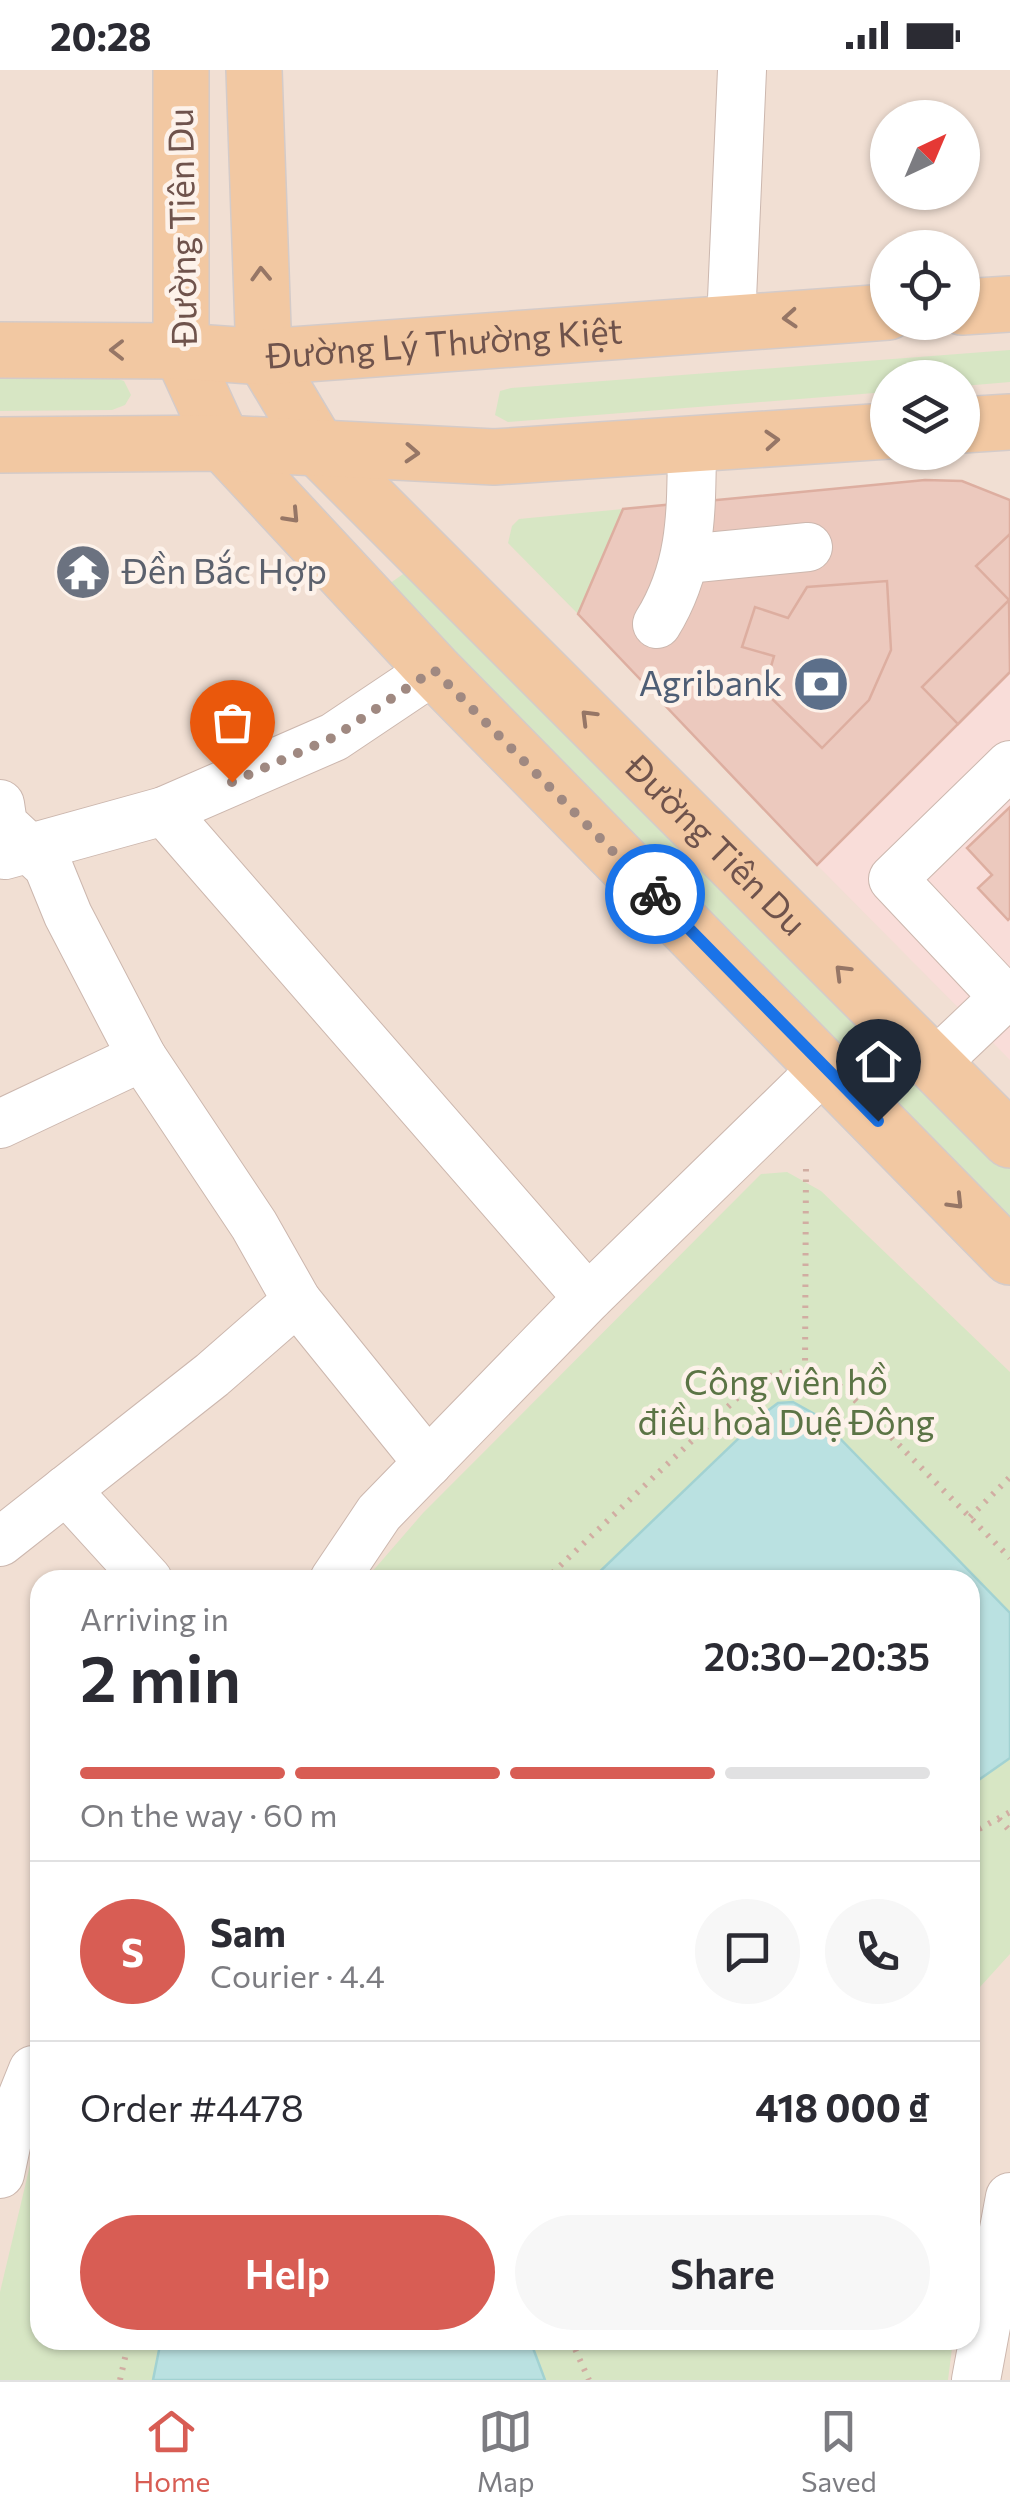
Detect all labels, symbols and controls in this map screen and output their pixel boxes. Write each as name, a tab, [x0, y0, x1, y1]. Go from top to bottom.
text: 20:28	[50, 12, 152, 59]
north arrow	[870, 100, 980, 210]
map controls	[870, 100, 980, 470]
street label: Đường Tiên Du	[157, 108, 204, 347]
button: locate	[870, 230, 980, 340]
one-way arrow	[251, 265, 272, 281]
street label: Đường Lý Thường Kiệt	[263, 307, 624, 376]
one-way arrow	[782, 307, 798, 328]
one-way arrow	[108, 340, 124, 361]
button: layers	[870, 360, 980, 470]
one-way arrow	[764, 430, 780, 451]
one-way arrow	[405, 442, 421, 463]
one-way arrow	[280, 505, 298, 523]
temple icon: Đền Bắc Hợp	[53, 542, 113, 602]
place label: Đền Bắc Hợp	[121, 548, 327, 591]
bank icon: Agribank	[791, 654, 851, 714]
place label: Agribank	[639, 660, 782, 703]
pin	[190, 680, 275, 783]
icon: bag	[205, 695, 260, 750]
one-way arrow	[581, 711, 599, 729]
street label: Đường Tiên Du	[617, 744, 816, 943]
courier	[605, 844, 705, 944]
icon: bike	[628, 867, 683, 922]
one-way arrow	[836, 966, 854, 984]
pin	[836, 1019, 921, 1122]
icon: home	[851, 1034, 906, 1089]
one-way arrow	[945, 1190, 963, 1208]
park label: Công viên hồ điều hoà Duệ Đông	[637, 1359, 935, 1442]
text: Arriving in	[80, 1598, 229, 1638]
text: 20:30–20:35	[704, 1632, 930, 1679]
text: 2 min	[80, 1636, 241, 1715]
text: On the way · 60 m	[80, 1794, 337, 1834]
button: chat	[695, 1899, 800, 2004]
button: phone	[825, 1899, 930, 2004]
text: Sam	[210, 1908, 286, 1955]
text: S	[121, 1928, 144, 1975]
text: Courier · 4.4	[210, 1955, 385, 1995]
text: Order #4478	[80, 2083, 304, 2130]
text: 418 000 ₫	[755, 2083, 930, 2130]
button: Help	[80, 2215, 495, 2330]
button: Share	[515, 2215, 930, 2330]
tab: Home	[133, 2404, 210, 2498]
tab: Map	[477, 2404, 535, 2498]
tab: Saved	[801, 2404, 877, 2498]

